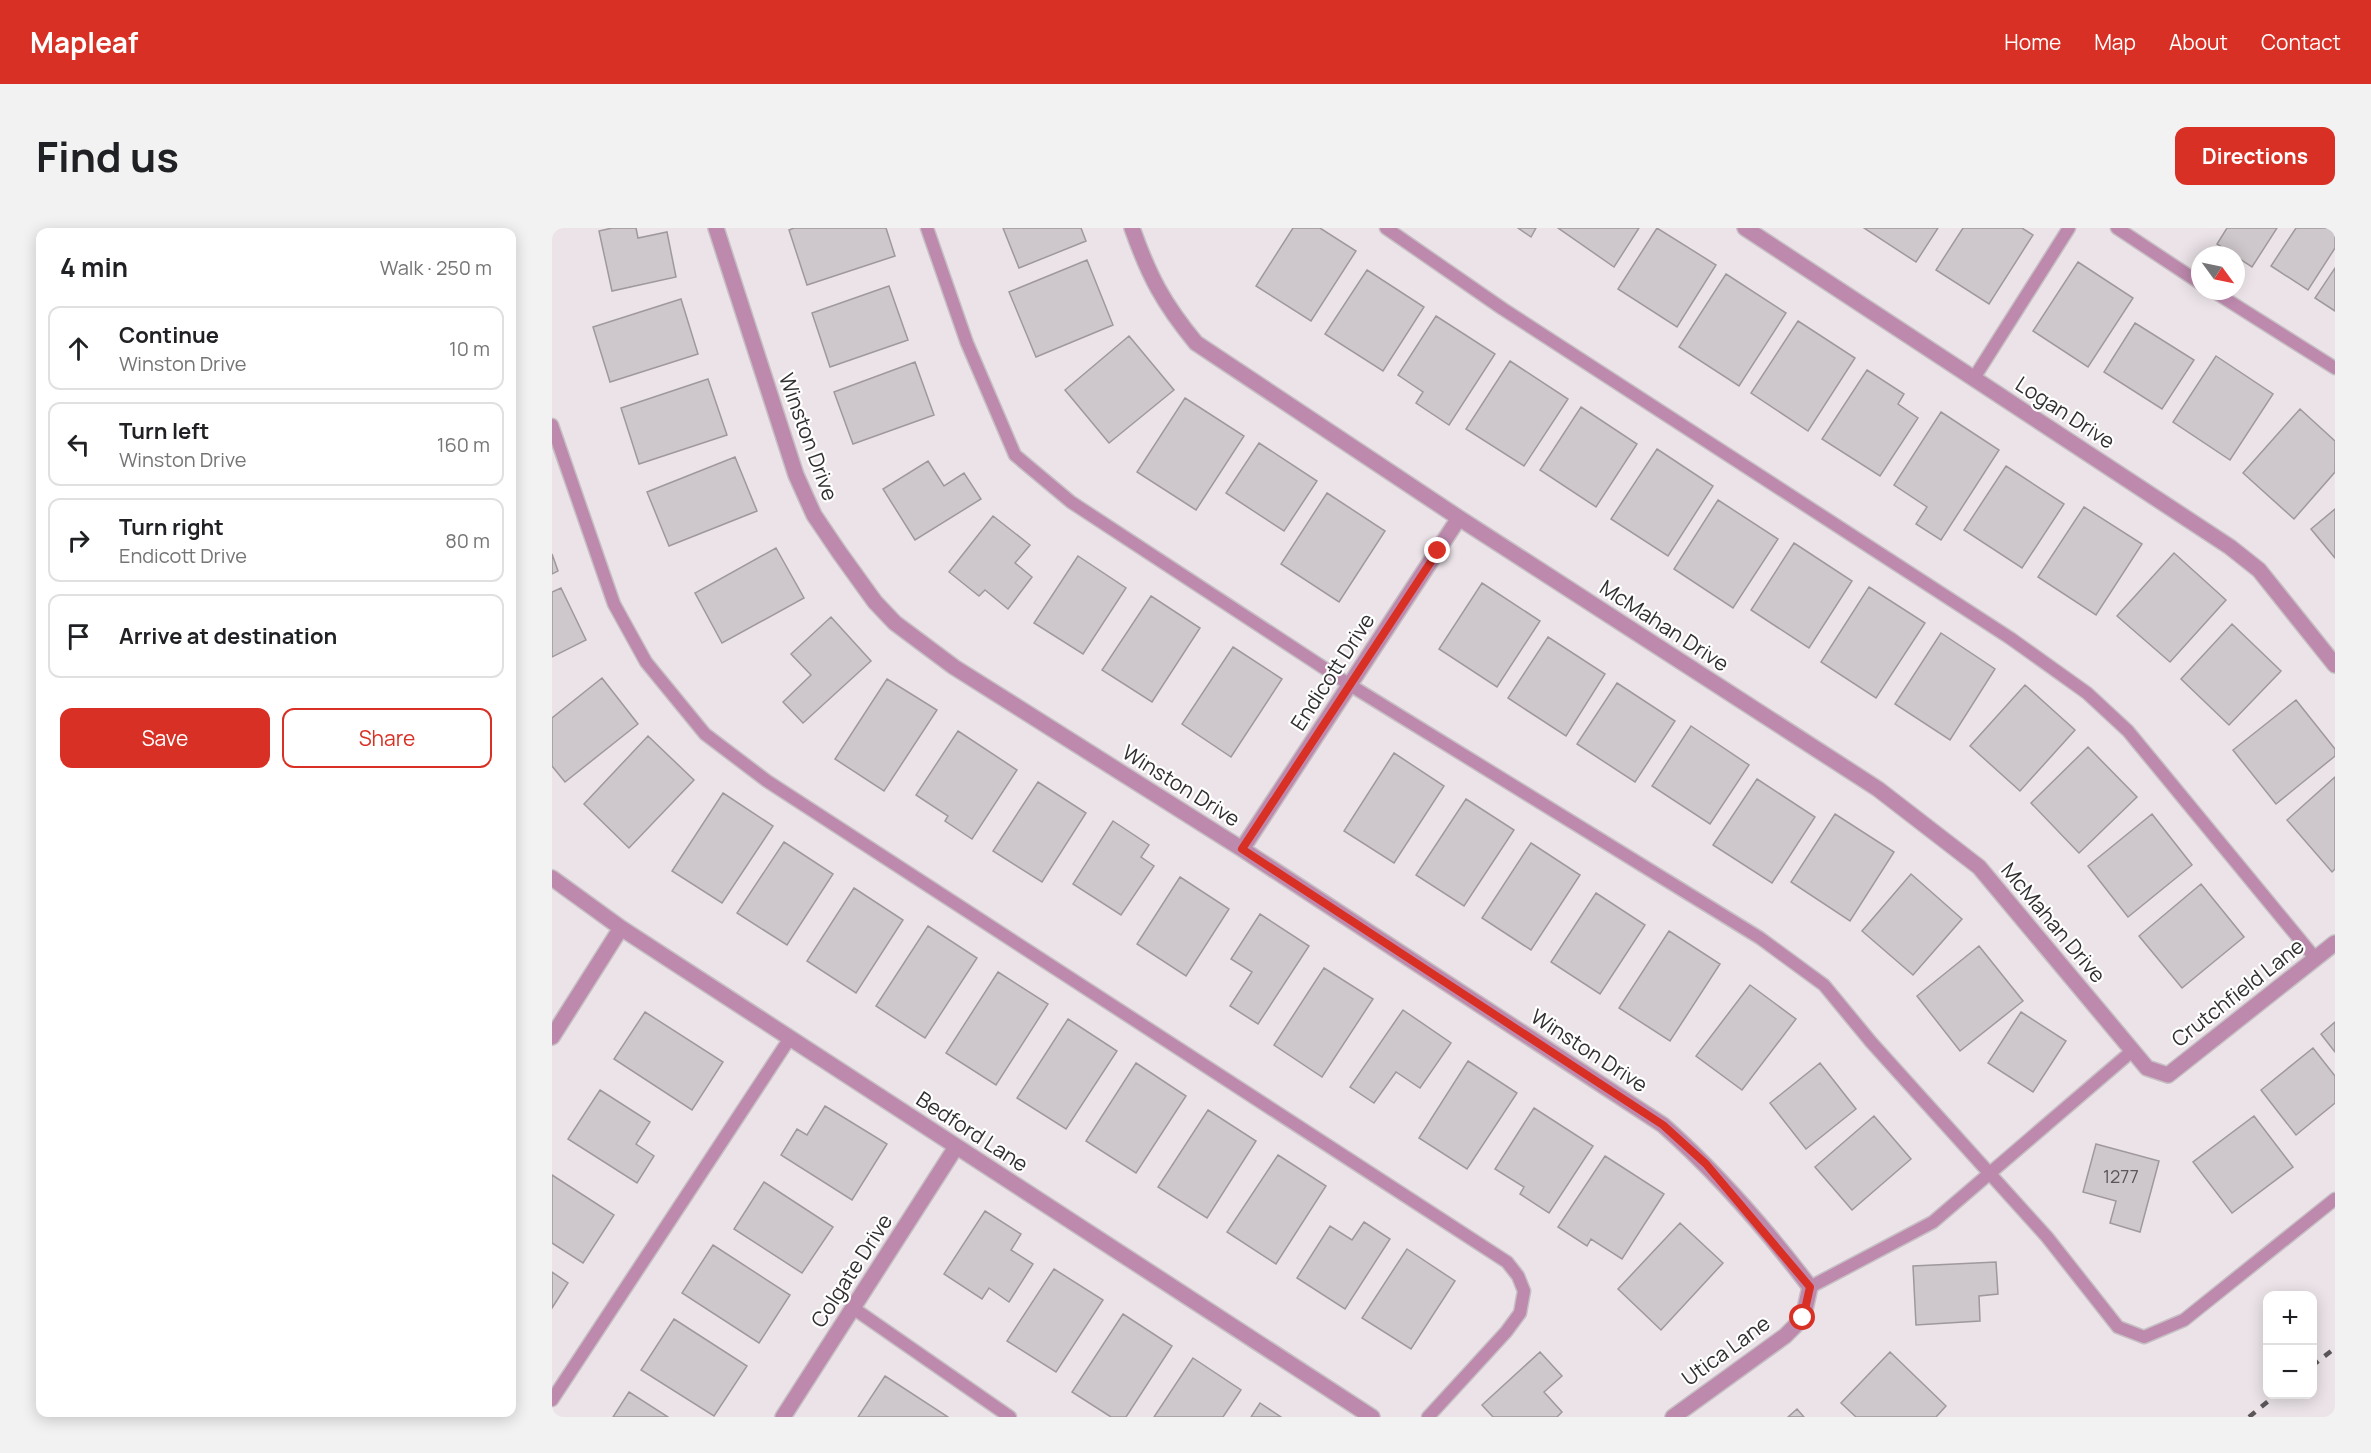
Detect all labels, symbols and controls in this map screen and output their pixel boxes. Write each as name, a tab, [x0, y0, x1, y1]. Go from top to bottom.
text: Mapleaf	[30, 23, 138, 61]
text: Home	[2004, 28, 2061, 56]
text: Map	[2094, 28, 2136, 56]
text: About	[2169, 28, 2228, 56]
text: Contact	[2261, 28, 2341, 56]
text: Find us	[36, 127, 179, 185]
button: Directions	[2175, 127, 2335, 185]
north arrow	[2191, 246, 2245, 300]
text: 4 min	[60, 249, 128, 285]
text: Walk · 250 m	[380, 254, 492, 281]
text: Continue	[119, 320, 219, 350]
icon: ahead	[62, 332, 95, 365]
text: 10 m	[449, 335, 490, 362]
text: Winston Drive	[119, 350, 246, 377]
street label: Winston Drive	[773, 369, 845, 504]
street label: Logan Drive	[2011, 370, 2121, 455]
text: Turn left	[119, 416, 209, 446]
icon: left	[62, 428, 95, 461]
text: 160 m	[437, 431, 490, 458]
text: Winston Drive	[119, 446, 246, 473]
text: Turn right	[119, 512, 224, 542]
icon: right	[62, 524, 95, 557]
text: 80 m	[445, 527, 490, 554]
route end	[1424, 537, 1450, 563]
text: Endicott Drive	[119, 542, 247, 569]
street label: McMahan Drive	[1595, 573, 1734, 677]
street label: Endicott Drive	[1284, 608, 1380, 735]
icon: arrive	[62, 620, 95, 653]
text: Arrive at destination	[119, 621, 337, 651]
button: Save	[60, 708, 270, 768]
button: Share	[282, 708, 492, 768]
street label: Winston Drive	[1117, 738, 1246, 832]
street label: McMahan Drive	[1995, 856, 2112, 988]
street label: Crutchfield Lane	[2165, 932, 2309, 1053]
street label: Winston Drive	[1526, 1002, 1653, 1098]
street label: Bedford Lane	[911, 1085, 1034, 1178]
house number: 1277	[2103, 1164, 2139, 1188]
street label: Colgate Drive	[804, 1208, 898, 1333]
map controls	[2263, 1291, 2317, 1399]
button: +	[2263, 1291, 2317, 1345]
route start	[1789, 1304, 1815, 1330]
street label: Utica Lane	[1676, 1309, 1775, 1392]
button: −	[2263, 1345, 2317, 1399]

